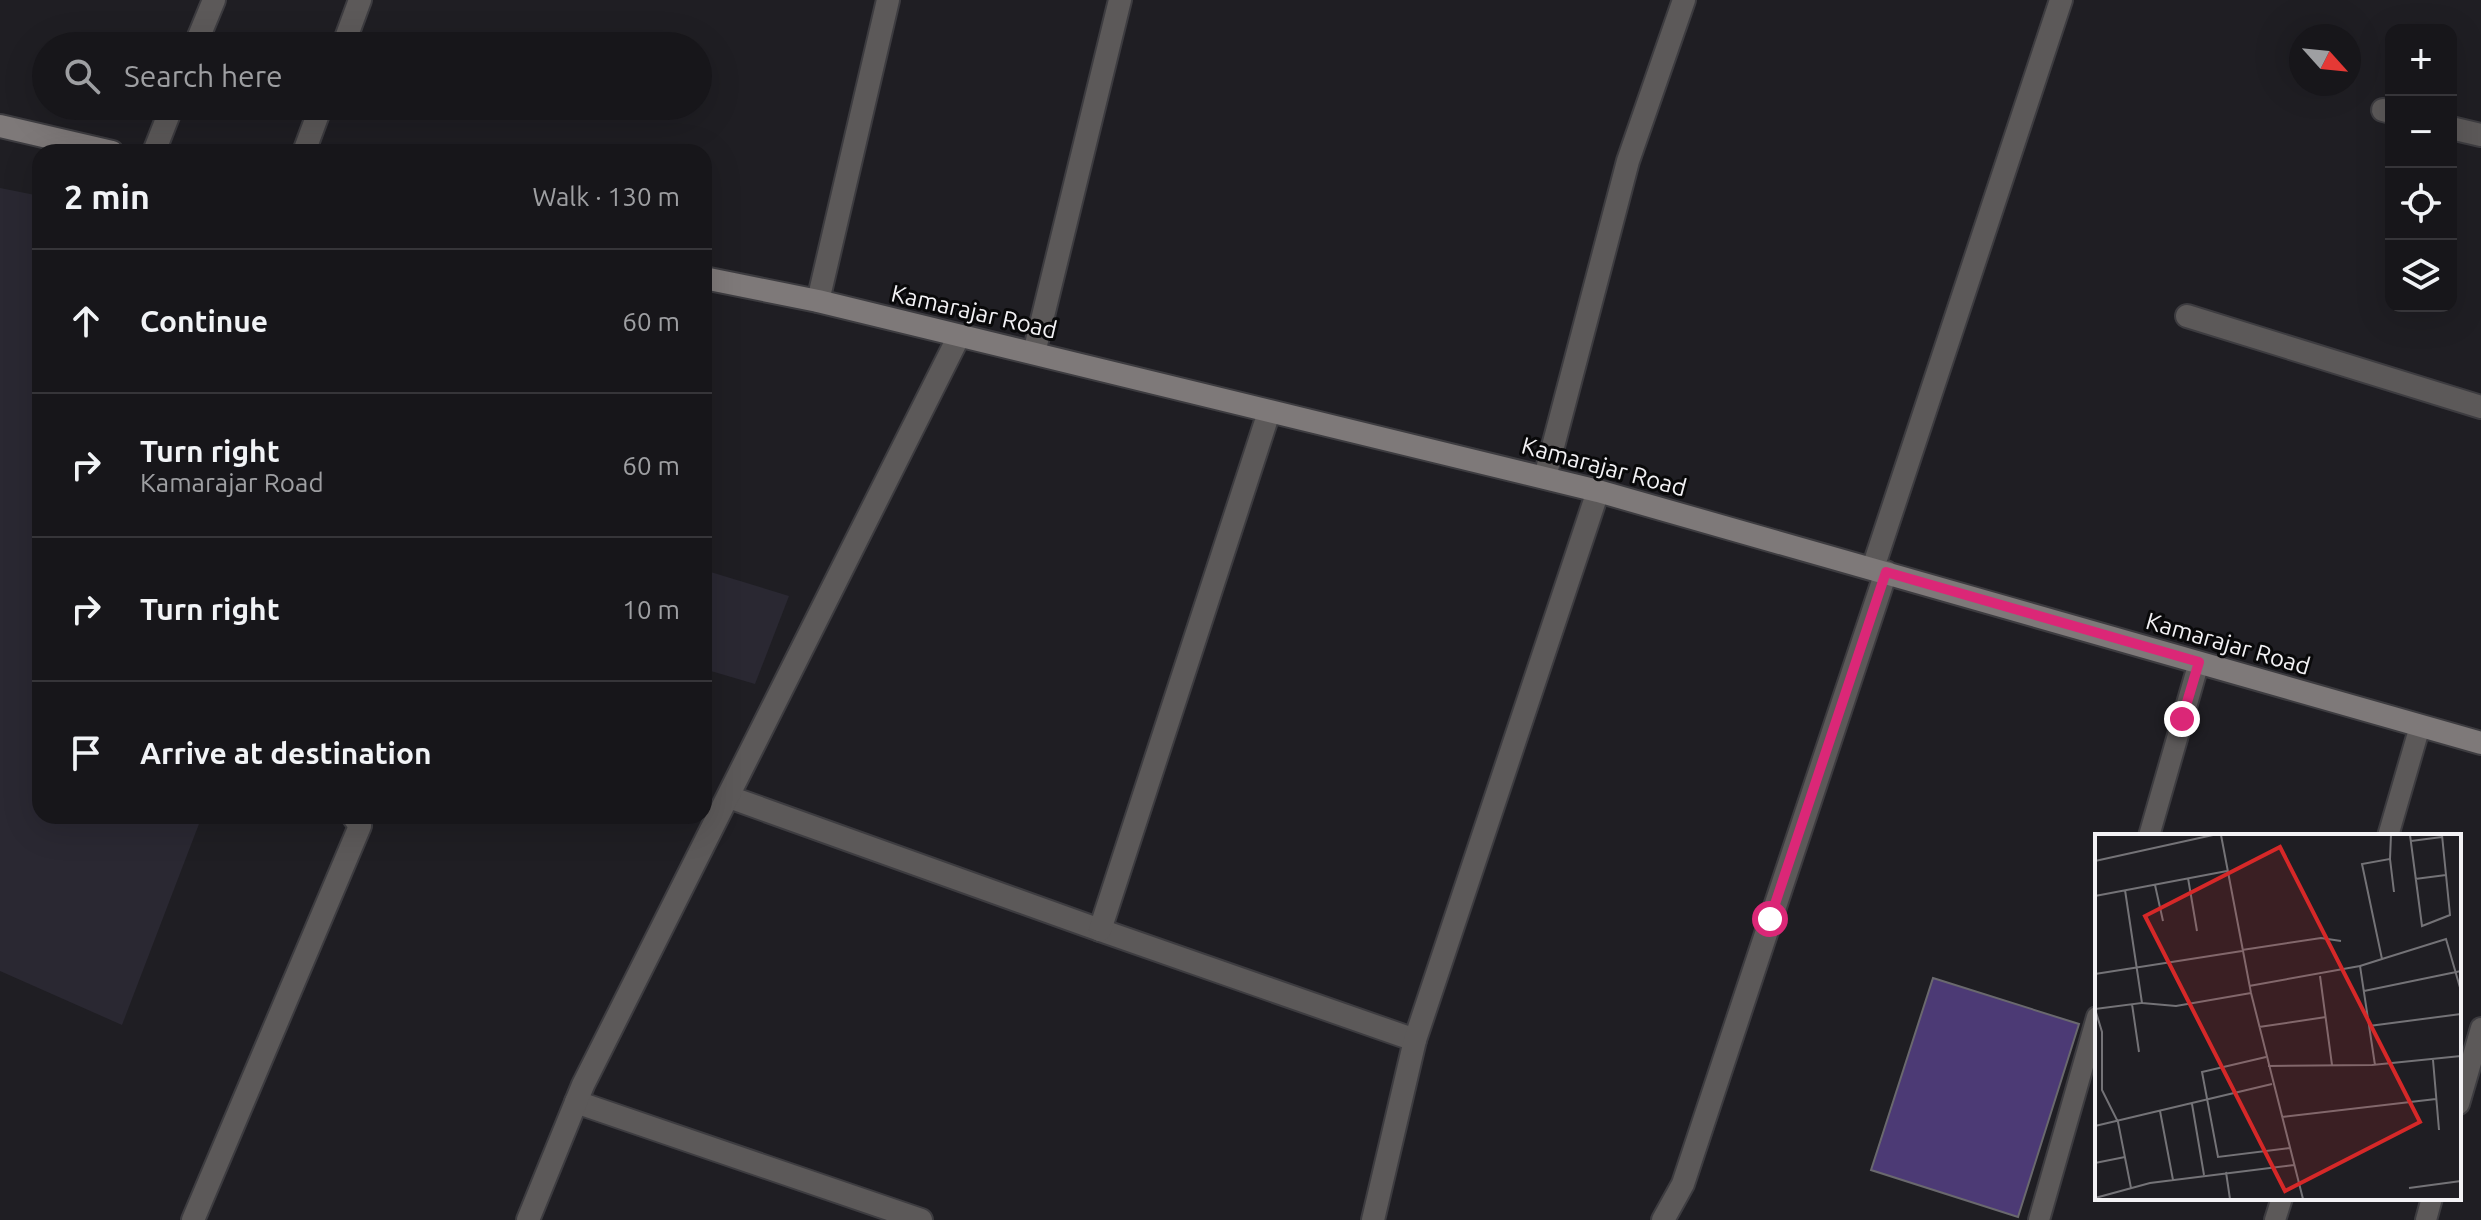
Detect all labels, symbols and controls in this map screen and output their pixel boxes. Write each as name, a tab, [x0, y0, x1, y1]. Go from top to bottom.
north arrow	[2289, 24, 2361, 96]
map controls	[2385, 24, 2457, 312]
button: +	[2385, 24, 2457, 96]
search box	[32, 32, 712, 120]
icon: search	[60, 54, 104, 98]
text: Search here	[124, 59, 283, 93]
button: −	[2385, 96, 2457, 168]
button: locate	[2385, 168, 2457, 240]
text: 2 min	[64, 177, 150, 215]
text: Walk · 130 m	[532, 182, 680, 211]
button: layers	[2385, 240, 2457, 312]
street label: Kamarajar Road	[889, 279, 1060, 344]
icon: ahead	[64, 299, 108, 343]
text: Continue	[140, 304, 268, 338]
text: 60 m	[622, 307, 680, 336]
street label: Kamarajar Road	[1519, 432, 1689, 501]
text: Turn right	[140, 434, 280, 468]
icon: right	[64, 443, 108, 487]
text: 60 m	[622, 451, 680, 480]
text: Kamarajar Road	[140, 468, 324, 497]
icon: right	[64, 587, 108, 631]
text: Turn right	[140, 592, 280, 626]
text: 10 m	[622, 595, 680, 624]
street label: Kamarajar Road	[2143, 607, 2313, 680]
route end	[2164, 701, 2200, 737]
icon: arrive	[64, 731, 108, 775]
text: Arrive at destination	[140, 736, 432, 770]
inset map	[2095, 834, 2461, 1200]
route start	[1752, 901, 1788, 937]

